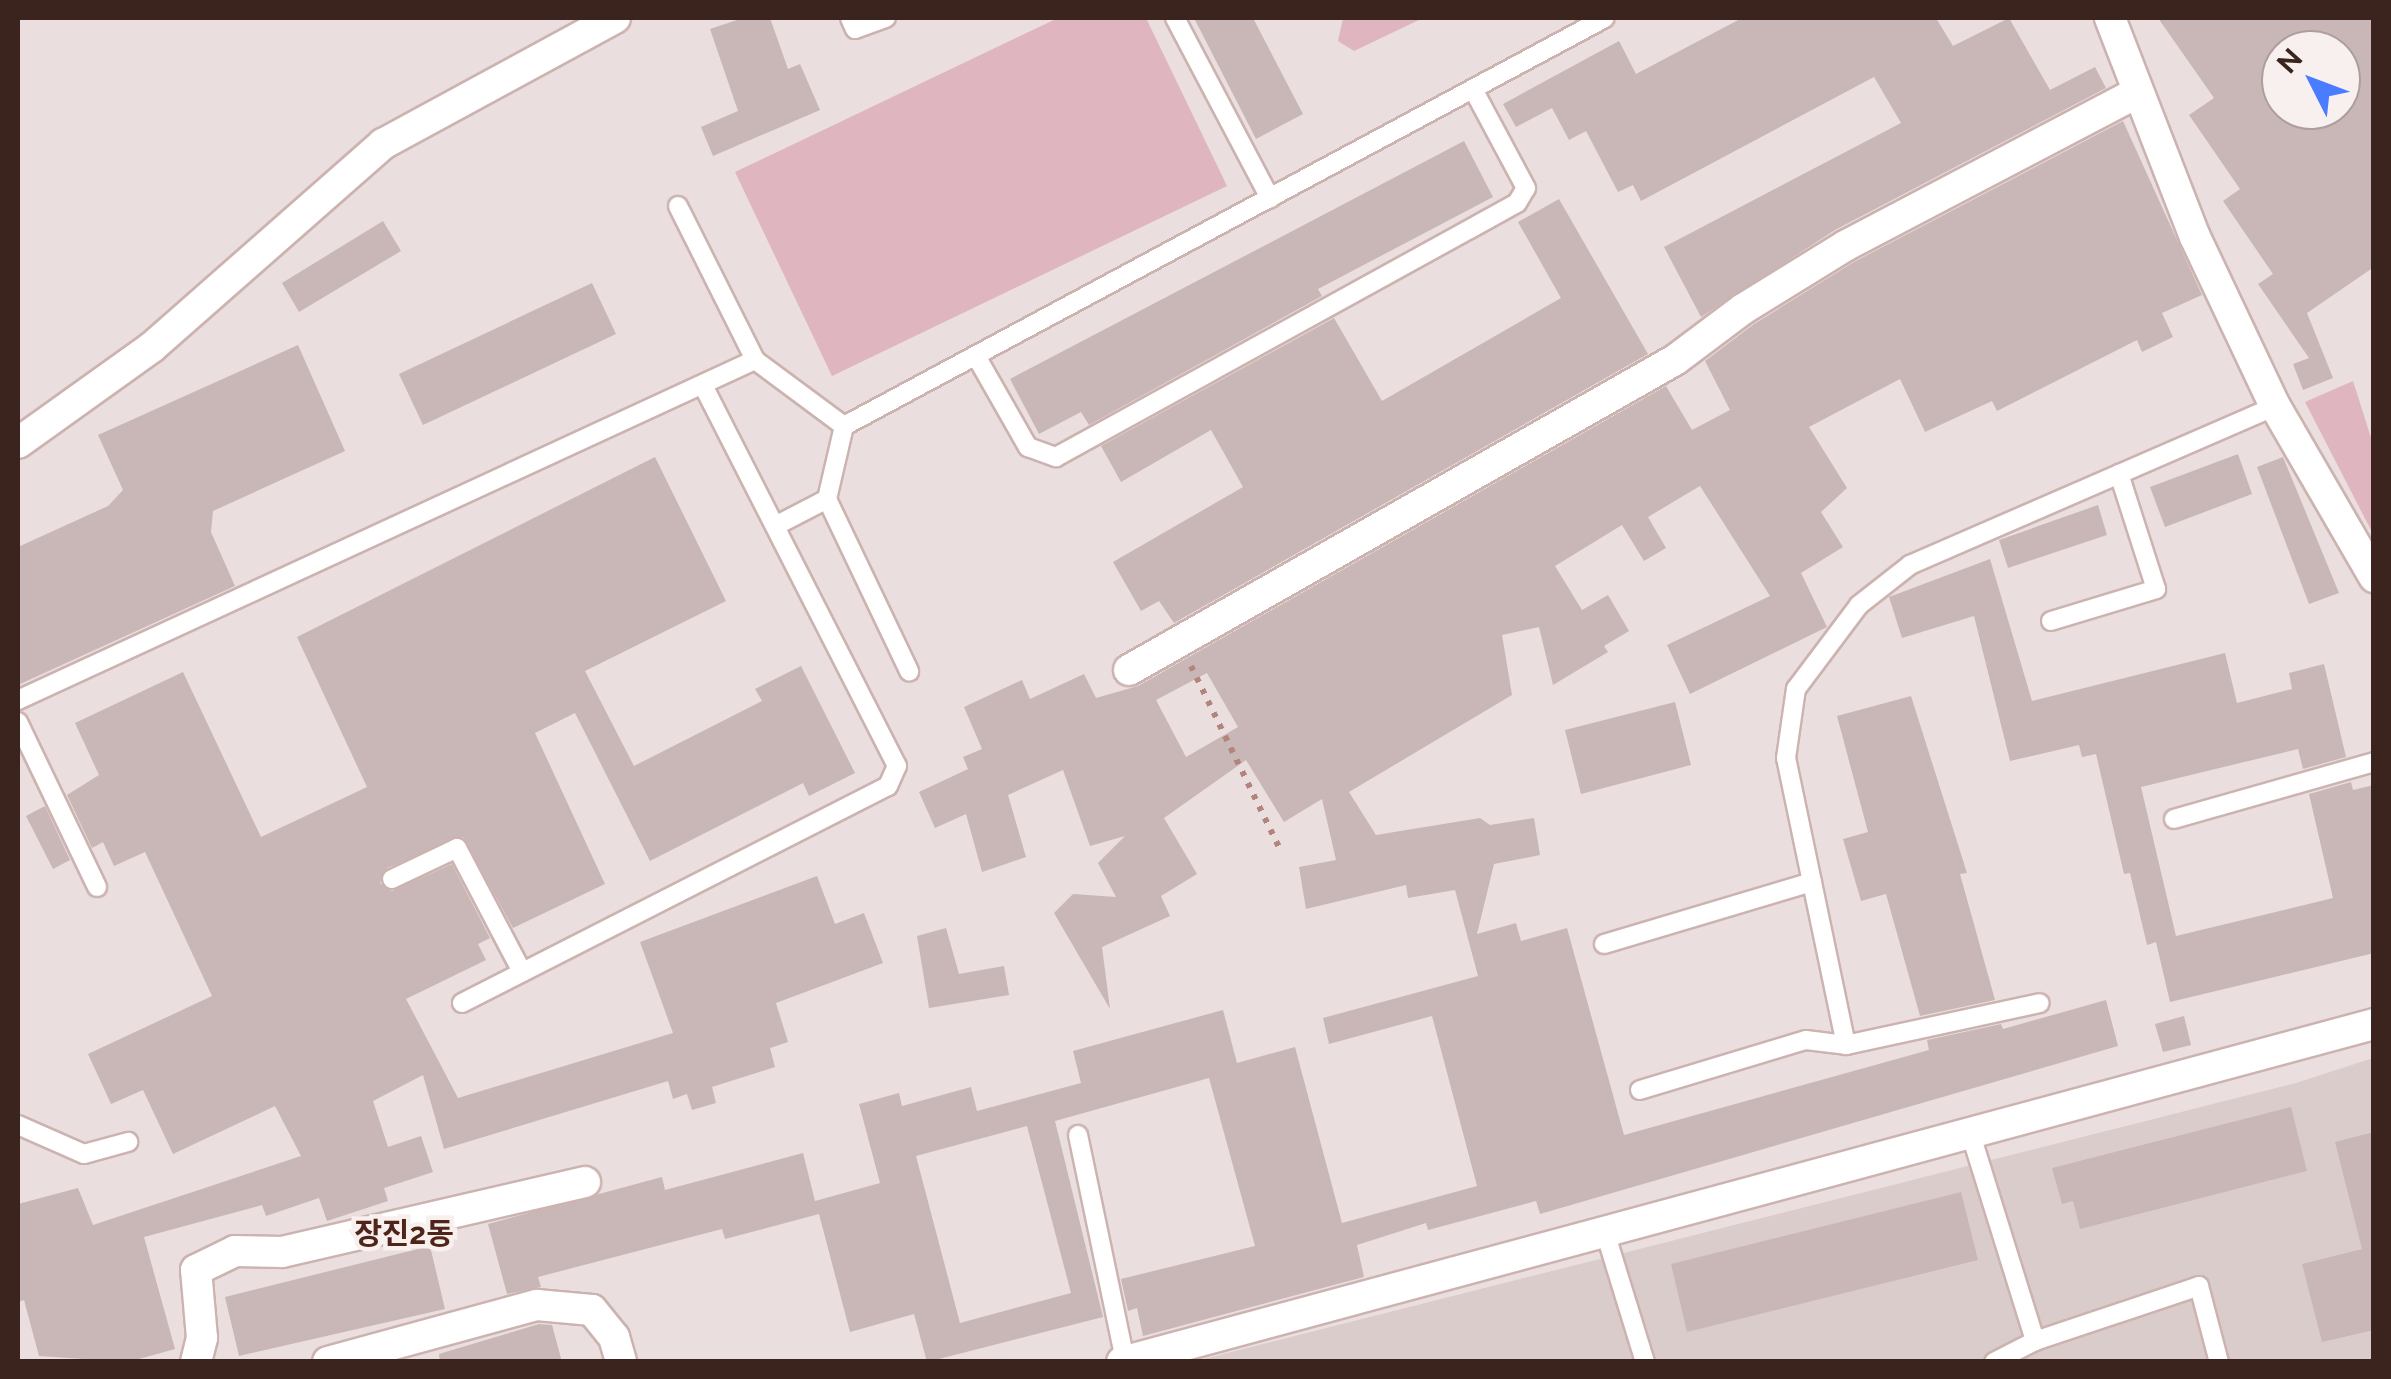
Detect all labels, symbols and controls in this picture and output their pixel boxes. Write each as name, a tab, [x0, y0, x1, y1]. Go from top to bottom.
north arrow	[2261, 30, 2361, 130]
text: N	[2270, 42, 2309, 80]
district label: 장진2동	[354, 1216, 454, 1252]

